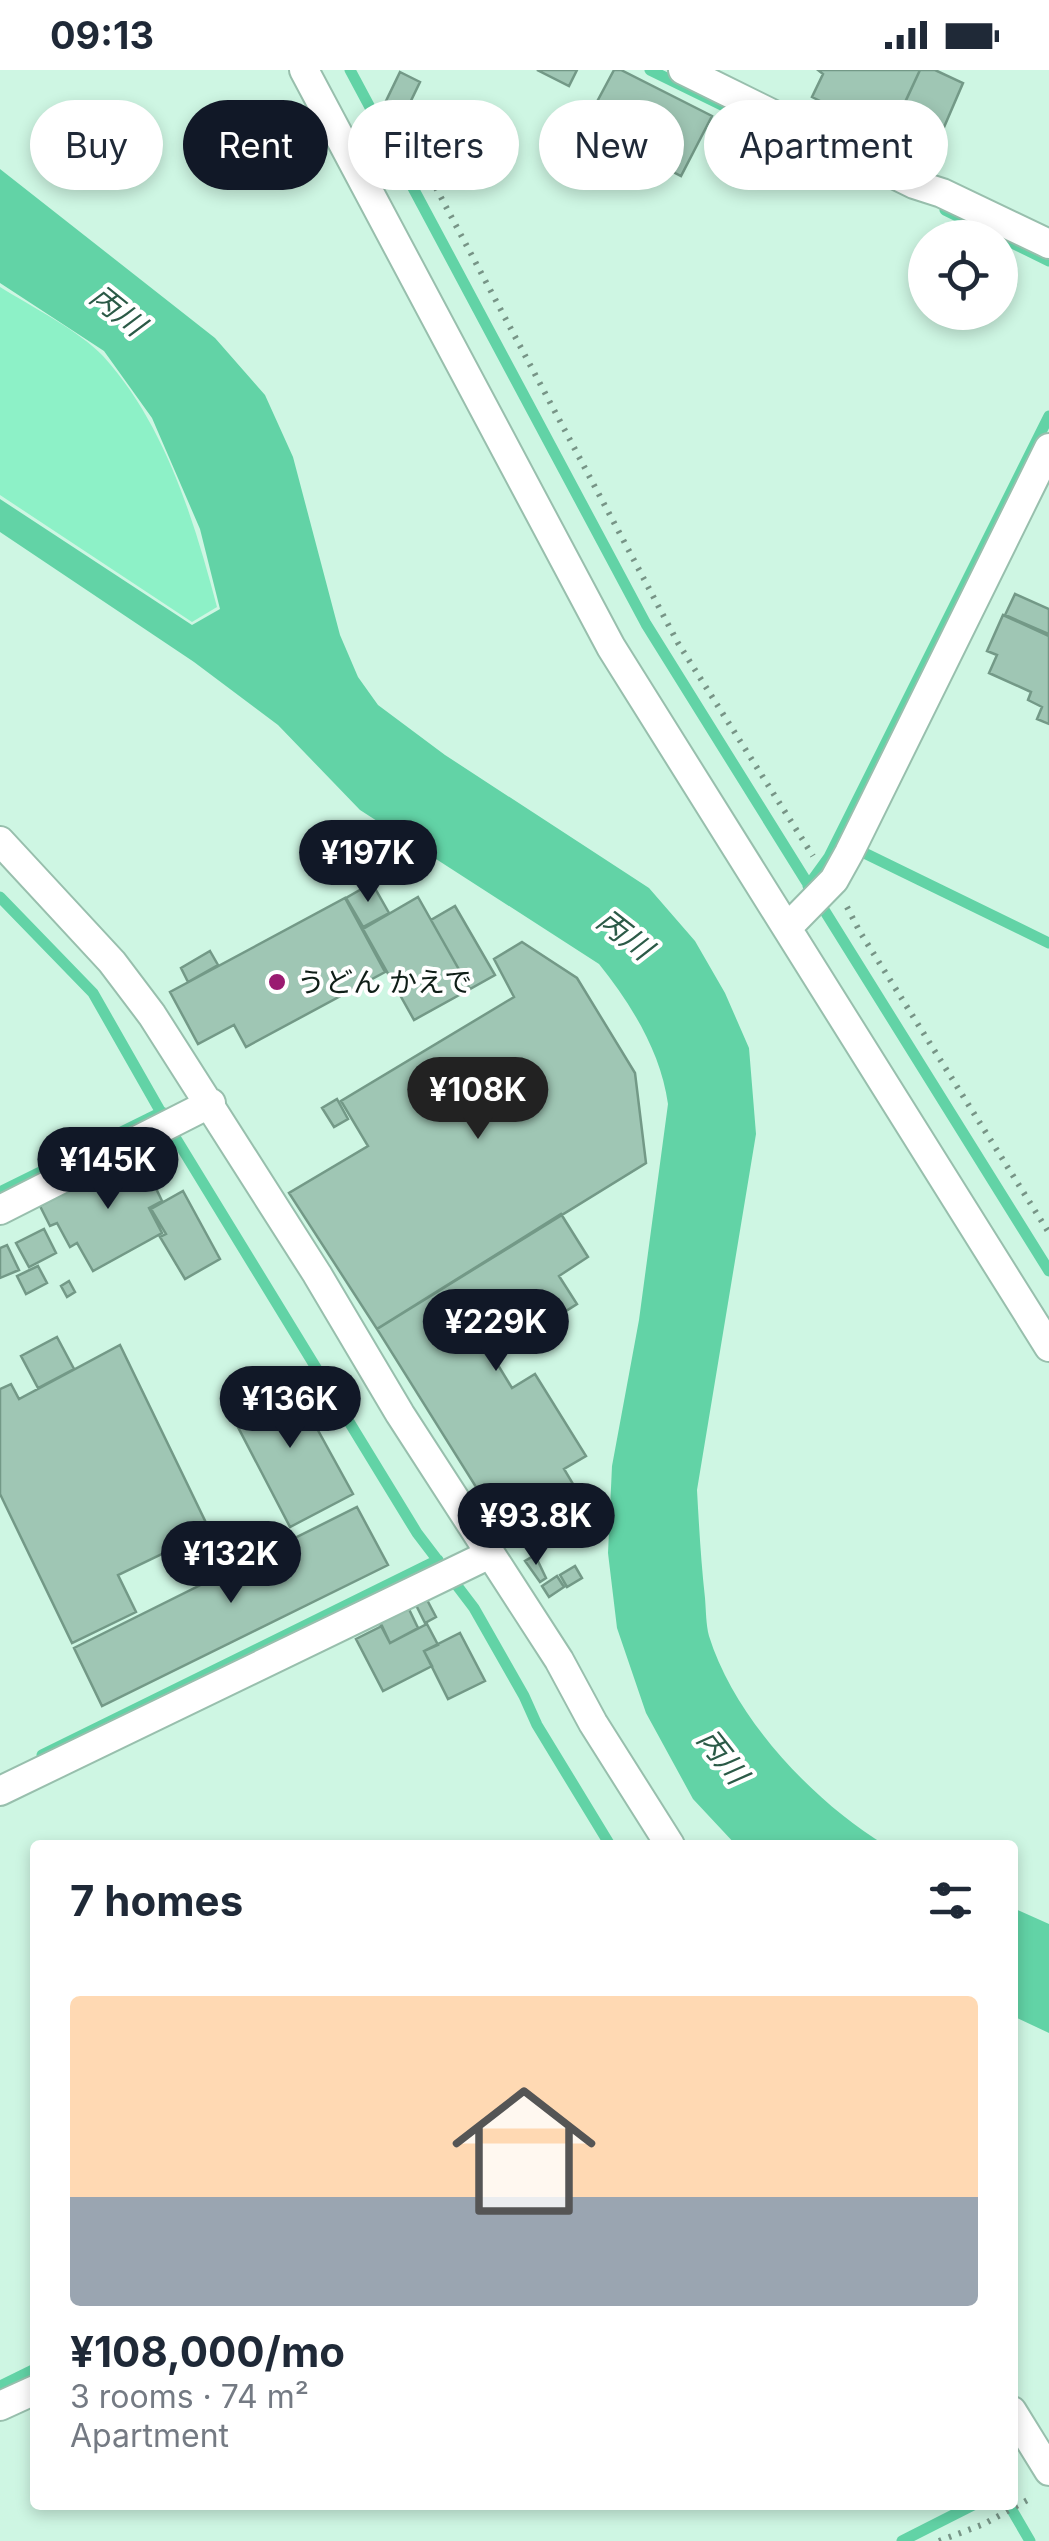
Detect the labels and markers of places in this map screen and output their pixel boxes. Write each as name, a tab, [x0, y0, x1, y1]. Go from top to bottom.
pin: ¥197K	[298, 820, 438, 905]
place label: うどん かえで	[297, 965, 472, 999]
marker: うどん かえで	[266, 971, 288, 993]
pin: ¥108K	[408, 1057, 548, 1142]
pin: ¥145K	[38, 1127, 178, 1212]
pin: ¥229K	[426, 1289, 566, 1374]
pin: ¥136K	[220, 1366, 360, 1451]
pin: ¥93.8K	[455, 1483, 617, 1568]
pin: ¥132K	[161, 1521, 301, 1606]

